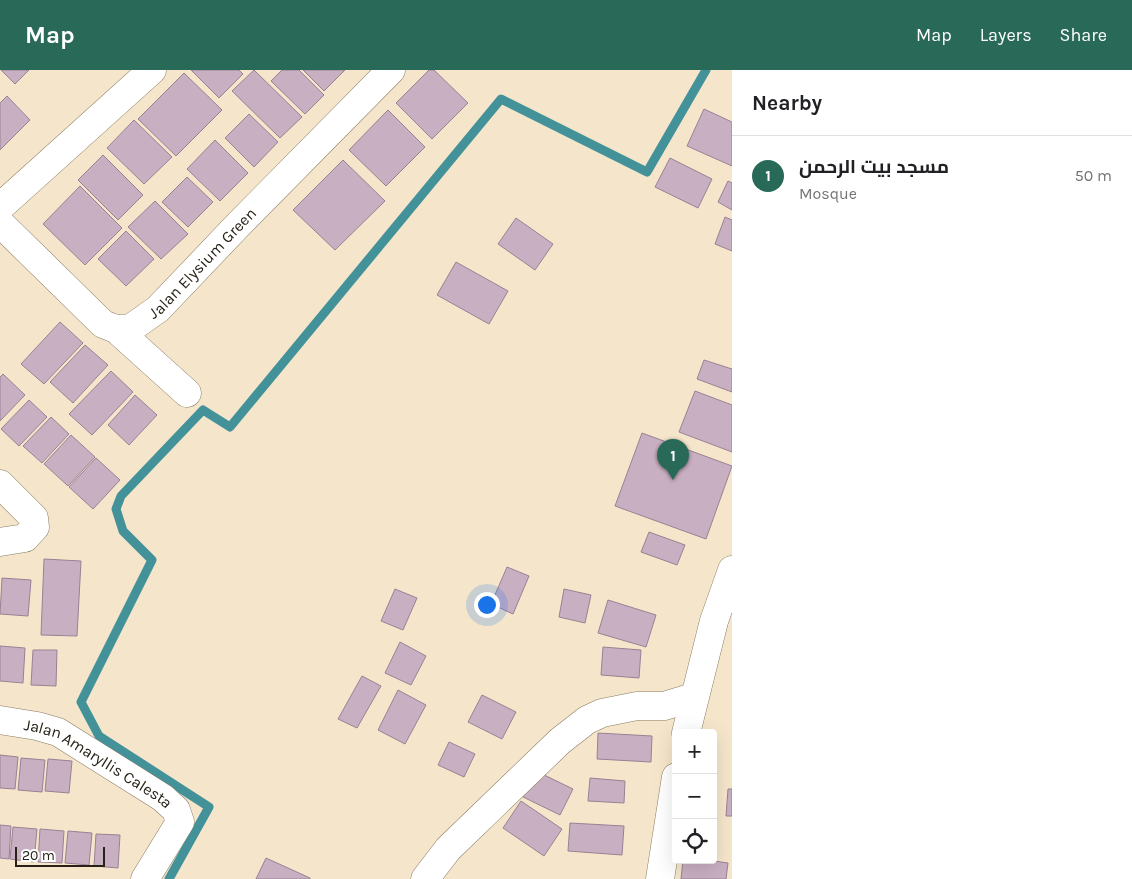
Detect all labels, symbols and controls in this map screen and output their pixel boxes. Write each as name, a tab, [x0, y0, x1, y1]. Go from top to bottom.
text: Map	[25, 21, 75, 49]
text: Map	[916, 24, 952, 46]
text: Layers	[980, 24, 1032, 46]
text: Share	[1060, 24, 1107, 46]
text: Nearby	[752, 91, 822, 115]
text: مسجد بيت الرحمن	[799, 156, 949, 178]
text: 1	[765, 166, 771, 185]
text: 50 m	[1075, 166, 1112, 185]
text: Mosque	[799, 184, 857, 203]
street label: Jalan Elysium Green	[145, 203, 260, 322]
pin: 1	[657, 439, 689, 480]
your location	[474, 592, 500, 618]
street label: Jalan Amaryllis Calesta	[23, 715, 177, 812]
map controls	[672, 729, 717, 864]
button: +	[672, 729, 717, 774]
button: −	[672, 774, 717, 819]
button: locate	[672, 819, 717, 864]
scale bar	[15, 844, 105, 867]
text: 20 m	[22, 847, 55, 864]

